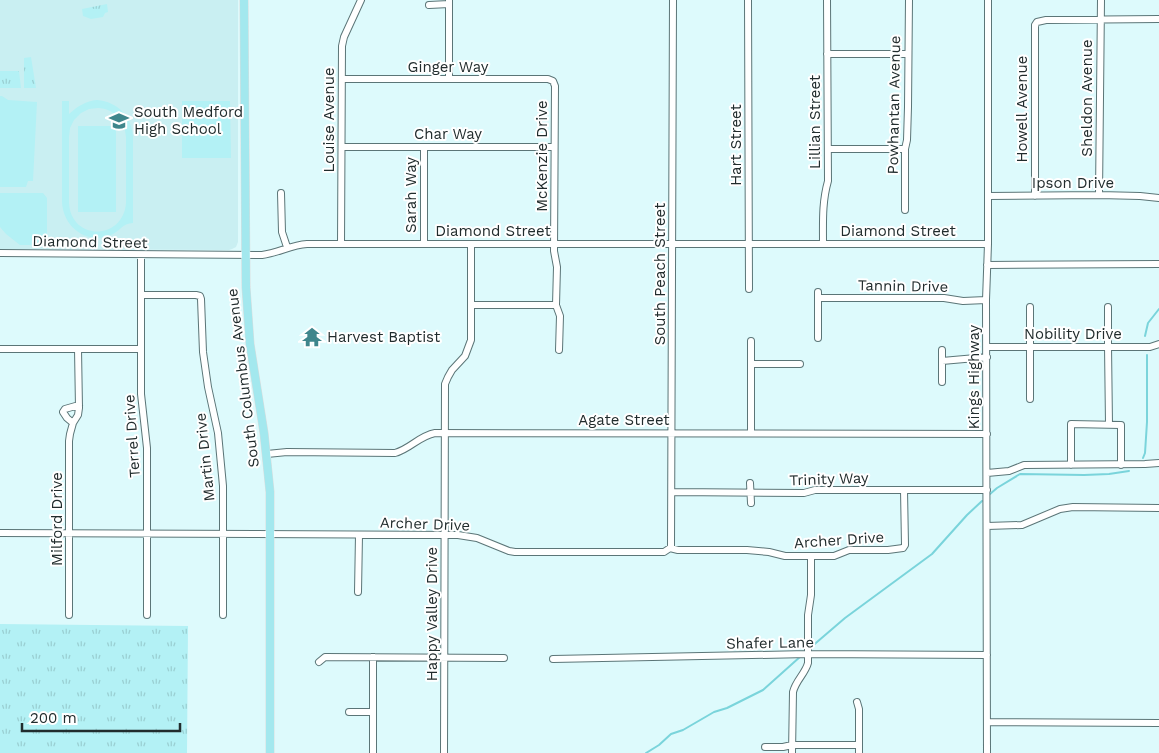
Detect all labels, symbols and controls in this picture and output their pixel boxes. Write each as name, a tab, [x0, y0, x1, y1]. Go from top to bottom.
street label: Powhantan Avenue	[884, 35, 904, 175]
street label: Sheldon Avenue	[1078, 39, 1096, 157]
street label: Howell Avenue	[1013, 56, 1031, 162]
street label: Ginger Way	[408, 58, 489, 76]
street label: Louise Avenue	[320, 67, 338, 173]
street label: Lillian Street	[806, 74, 824, 169]
street label: McKenzie Drive	[533, 100, 551, 212]
place label: South Medford High School	[134, 103, 243, 138]
street label: Hart Street	[727, 103, 745, 186]
school or university icon: South Medford High School	[108, 110, 130, 132]
street label: Char Way	[414, 125, 482, 143]
street label: Sarah Way	[402, 157, 420, 233]
street label: Ipson Drive	[1032, 174, 1114, 192]
street label: South Peach Street	[651, 202, 669, 345]
street label: Diamond Street	[435, 222, 551, 240]
street label: Diamond Street	[840, 222, 956, 240]
street label: Diamond Street	[32, 232, 149, 252]
street label: Tannin Drive	[858, 276, 948, 296]
street label: South Columbus Avenue	[223, 288, 263, 468]
street label: Kings Highway	[965, 325, 983, 429]
street label: Nobility Drive	[1024, 325, 1122, 343]
temple icon: Harvest Baptist	[301, 326, 323, 348]
place label: Harvest Baptist	[327, 328, 441, 346]
street label: Terrel Drive	[120, 394, 144, 478]
street label: Agate Street	[578, 411, 670, 429]
street label: Martin Drive	[191, 412, 219, 502]
street label: Trinity Way	[789, 469, 869, 489]
street label: Milford Drive	[48, 472, 66, 566]
street label: Archer Drive	[380, 513, 470, 535]
street label: Archer Drive	[793, 528, 885, 552]
street label: Happy Valley Drive	[423, 547, 441, 681]
street label: Shafer Lane	[726, 633, 814, 653]
scale bar	[22, 700, 180, 732]
text: 200 m	[30, 709, 77, 727]

